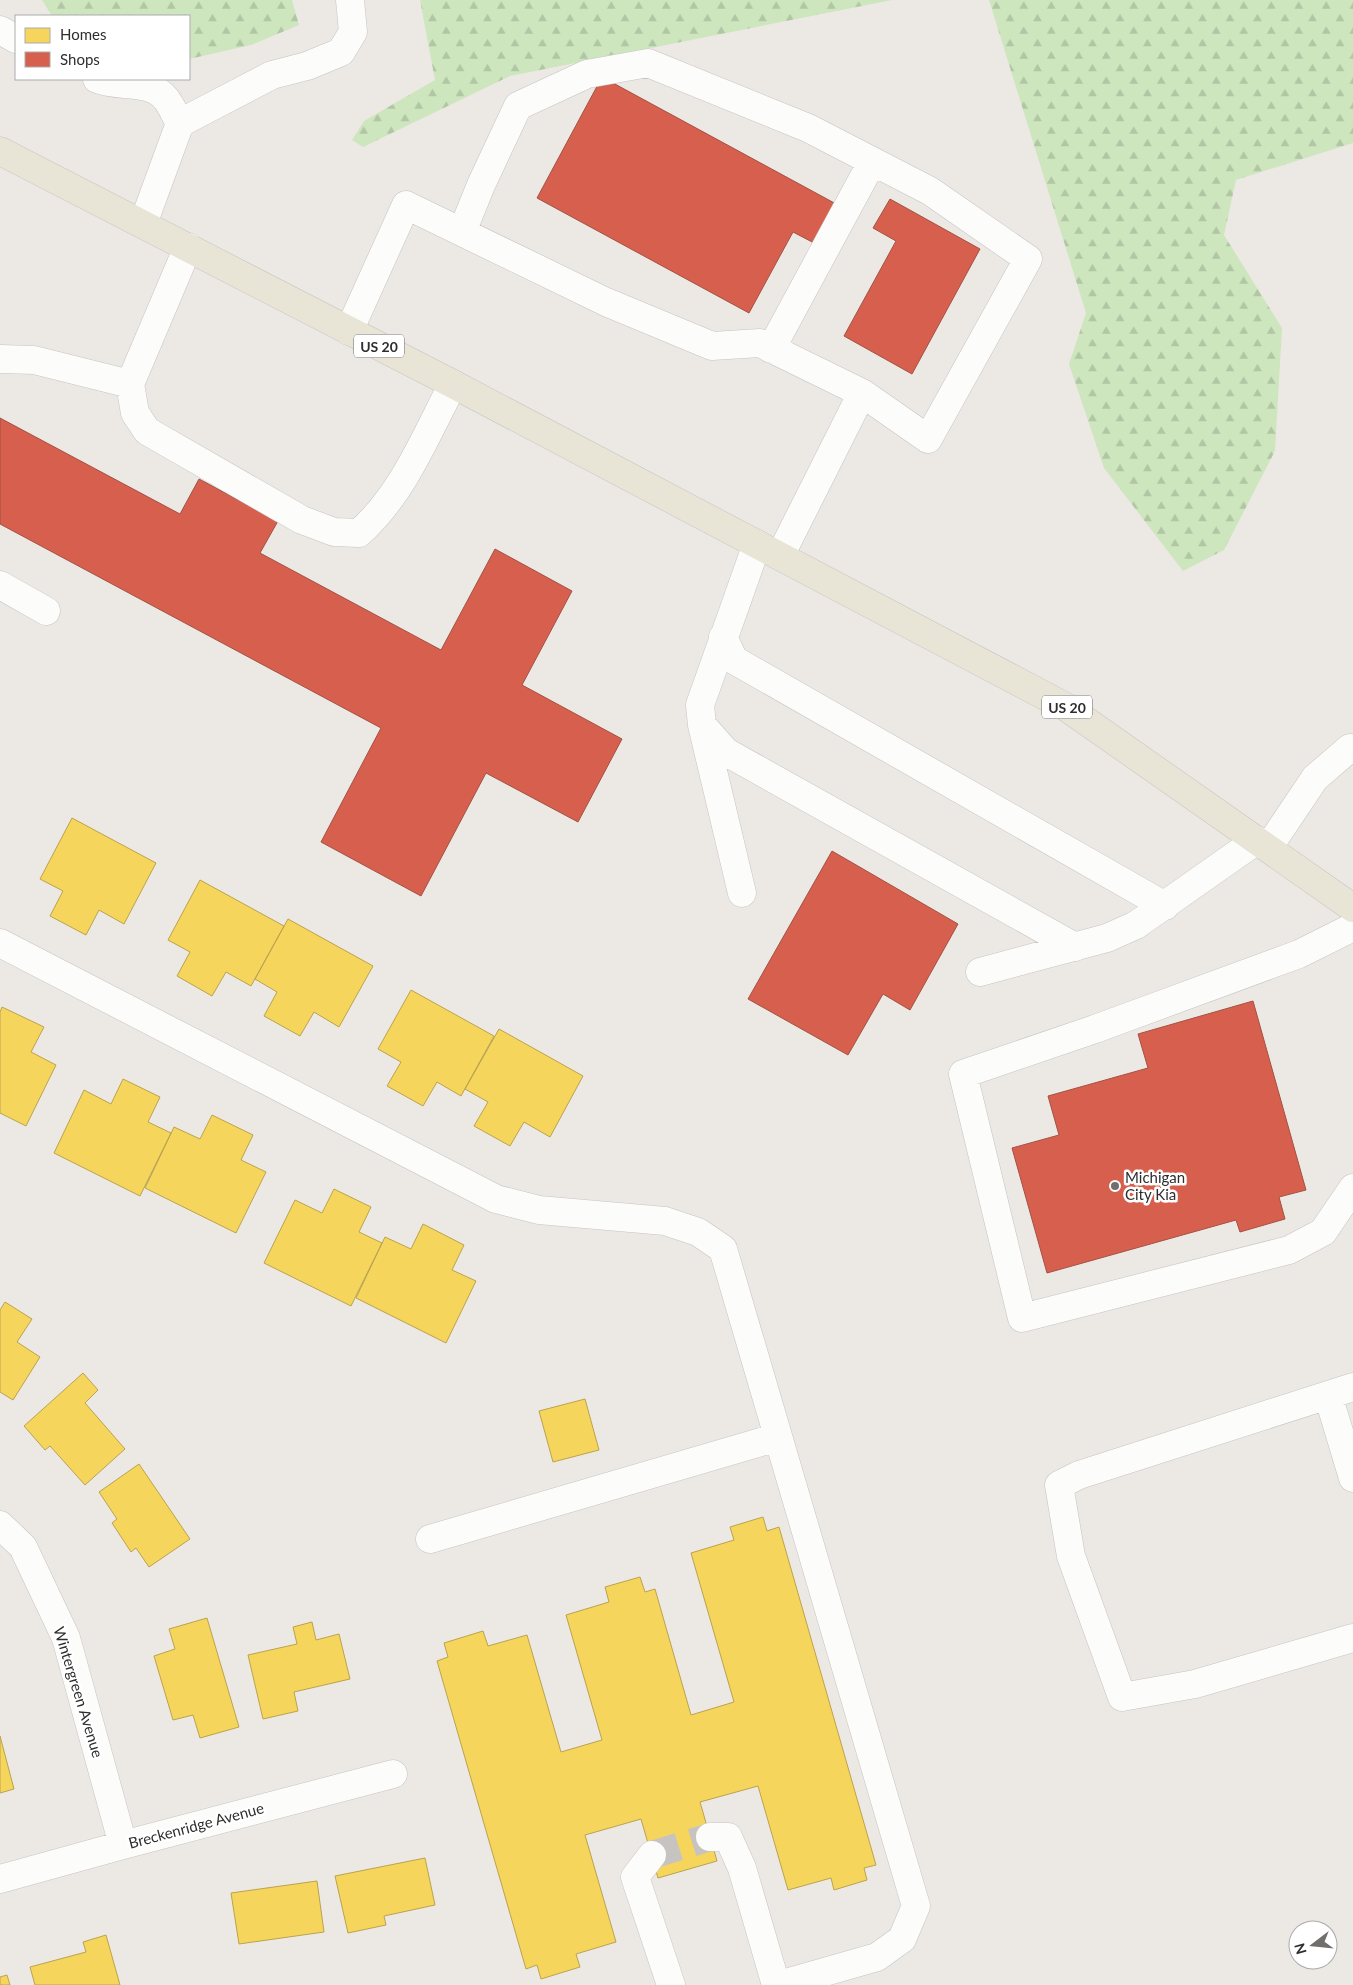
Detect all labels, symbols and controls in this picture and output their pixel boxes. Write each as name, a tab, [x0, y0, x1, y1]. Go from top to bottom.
legend	[15, 15, 190, 80]
text: Homes	[60, 25, 106, 43]
text: Shops	[60, 50, 100, 68]
road number: US 20	[354, 334, 404, 358]
road number: US 20	[1042, 696, 1092, 719]
place label: Michigan City Kia	[1125, 1168, 1185, 1203]
marker: Michigan City Kia	[1109, 1180, 1121, 1192]
street label: Wintergreen Avenue	[51, 1624, 108, 1760]
street label: Breckenridge Avenue	[126, 1798, 266, 1852]
north arrow	[1288, 1920, 1338, 1970]
text: N	[1290, 1941, 1310, 1956]

